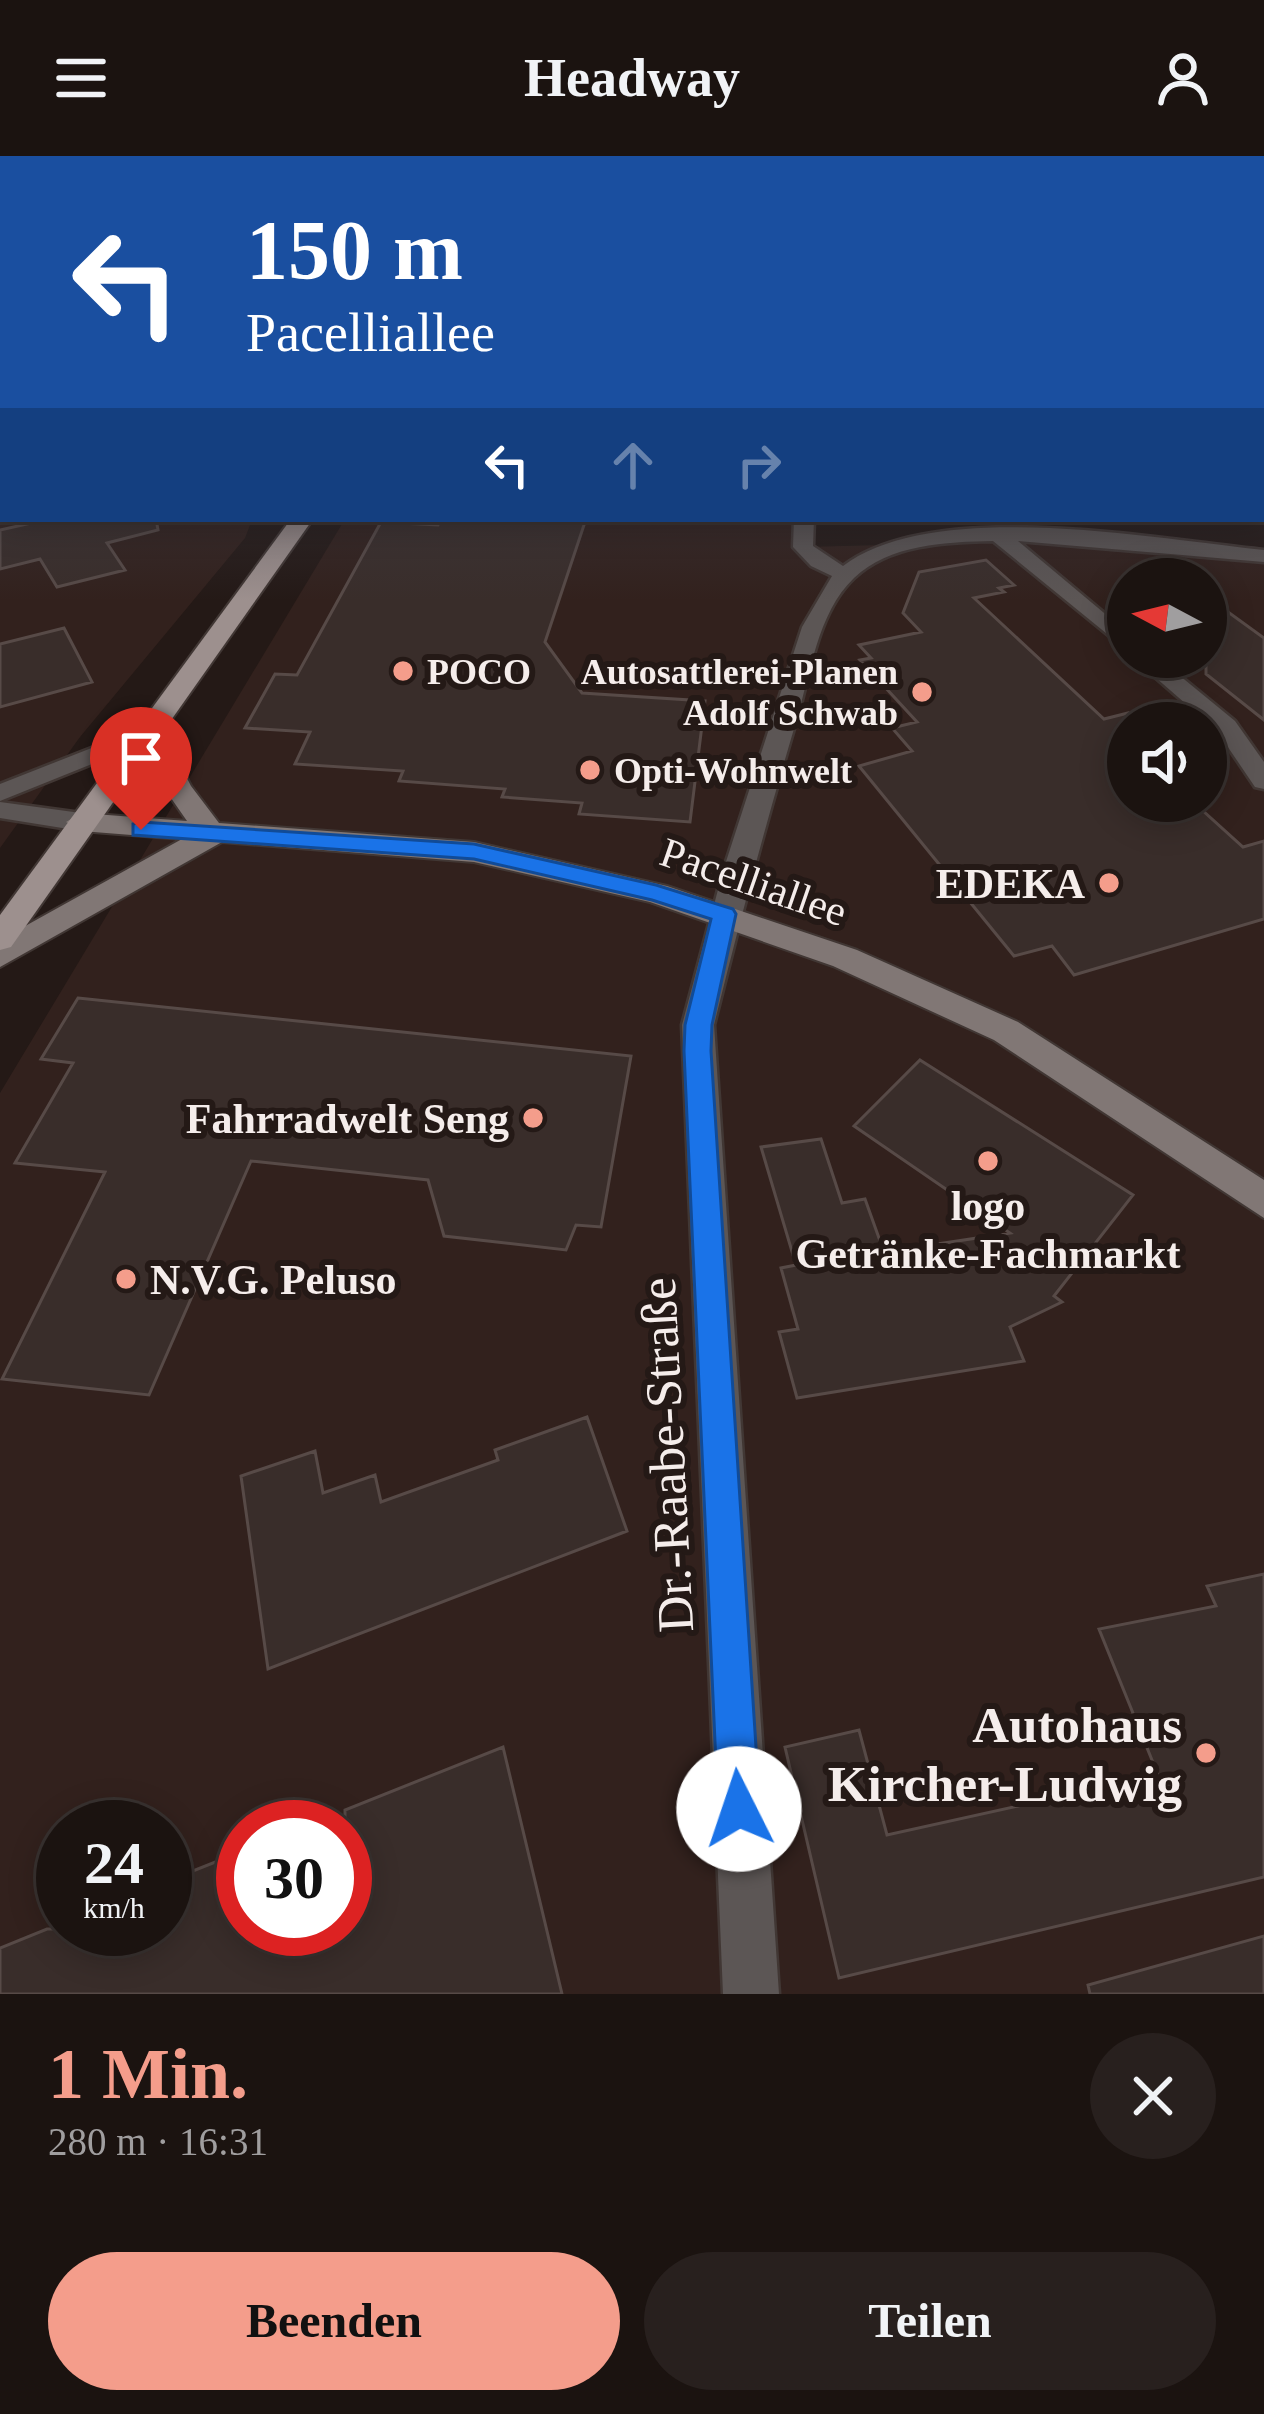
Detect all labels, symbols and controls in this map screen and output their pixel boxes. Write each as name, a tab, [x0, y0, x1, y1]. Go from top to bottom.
icon: menu	[48, 45, 114, 111]
icon: person	[1150, 45, 1216, 111]
text: Headway	[524, 48, 740, 108]
icon: left	[48, 204, 204, 360]
text: 150 m	[246, 204, 463, 297]
text: Pacelliallee	[246, 303, 495, 363]
icon: left	[474, 432, 540, 498]
icon: ahead	[600, 432, 666, 498]
icon: right	[726, 432, 792, 498]
north arrow	[1107, 558, 1227, 678]
map controls	[1107, 558, 1227, 822]
place label: POCO	[427, 652, 531, 692]
place label: Autosattlerei-Planen Adolf Schwab	[581, 652, 898, 733]
marker: POCO	[390, 658, 416, 684]
marker: Autosattlerei-Planen Adolf Schwab	[909, 679, 935, 705]
button: sound	[1107, 702, 1227, 822]
pin	[90, 707, 192, 830]
icon: arrive	[108, 725, 174, 791]
place label: Opti-Wohnwelt	[614, 751, 852, 791]
marker: Opti-Wohnwelt	[577, 757, 603, 783]
street label: Pacelliallee	[655, 829, 853, 935]
place label: EDEKA	[936, 861, 1086, 907]
marker: EDEKA	[1096, 870, 1122, 896]
place label: Fahrradwelt Seng	[186, 1096, 509, 1142]
marker: Fahrradwelt Seng	[520, 1105, 546, 1131]
marker: logo Getränke-Fachmarkt	[975, 1148, 1001, 1174]
place label: logo Getränke-Fachmarkt	[796, 1183, 1180, 1277]
place label: N.V.G. Peluso	[150, 1257, 397, 1303]
marker: N.V.G. Peluso	[113, 1266, 139, 1292]
street label: Dr.-Raabe-Straße	[630, 1276, 704, 1634]
place label: Autohaus Kircher-Ludwig	[828, 1697, 1182, 1812]
marker: Autohaus Kircher-Ludwig	[1193, 1740, 1219, 1766]
position arrow	[676, 1746, 802, 1872]
speed limit sign: 30	[216, 1800, 372, 1956]
text: 24	[84, 1830, 144, 1896]
text: km/h	[83, 1891, 145, 1924]
button: close	[1090, 2033, 1216, 2159]
text: 1 Min.	[48, 2034, 248, 2114]
text: 280 m · 16:31	[48, 2120, 268, 2163]
button: Beenden	[48, 2252, 620, 2390]
button: Teilen	[644, 2252, 1216, 2390]

